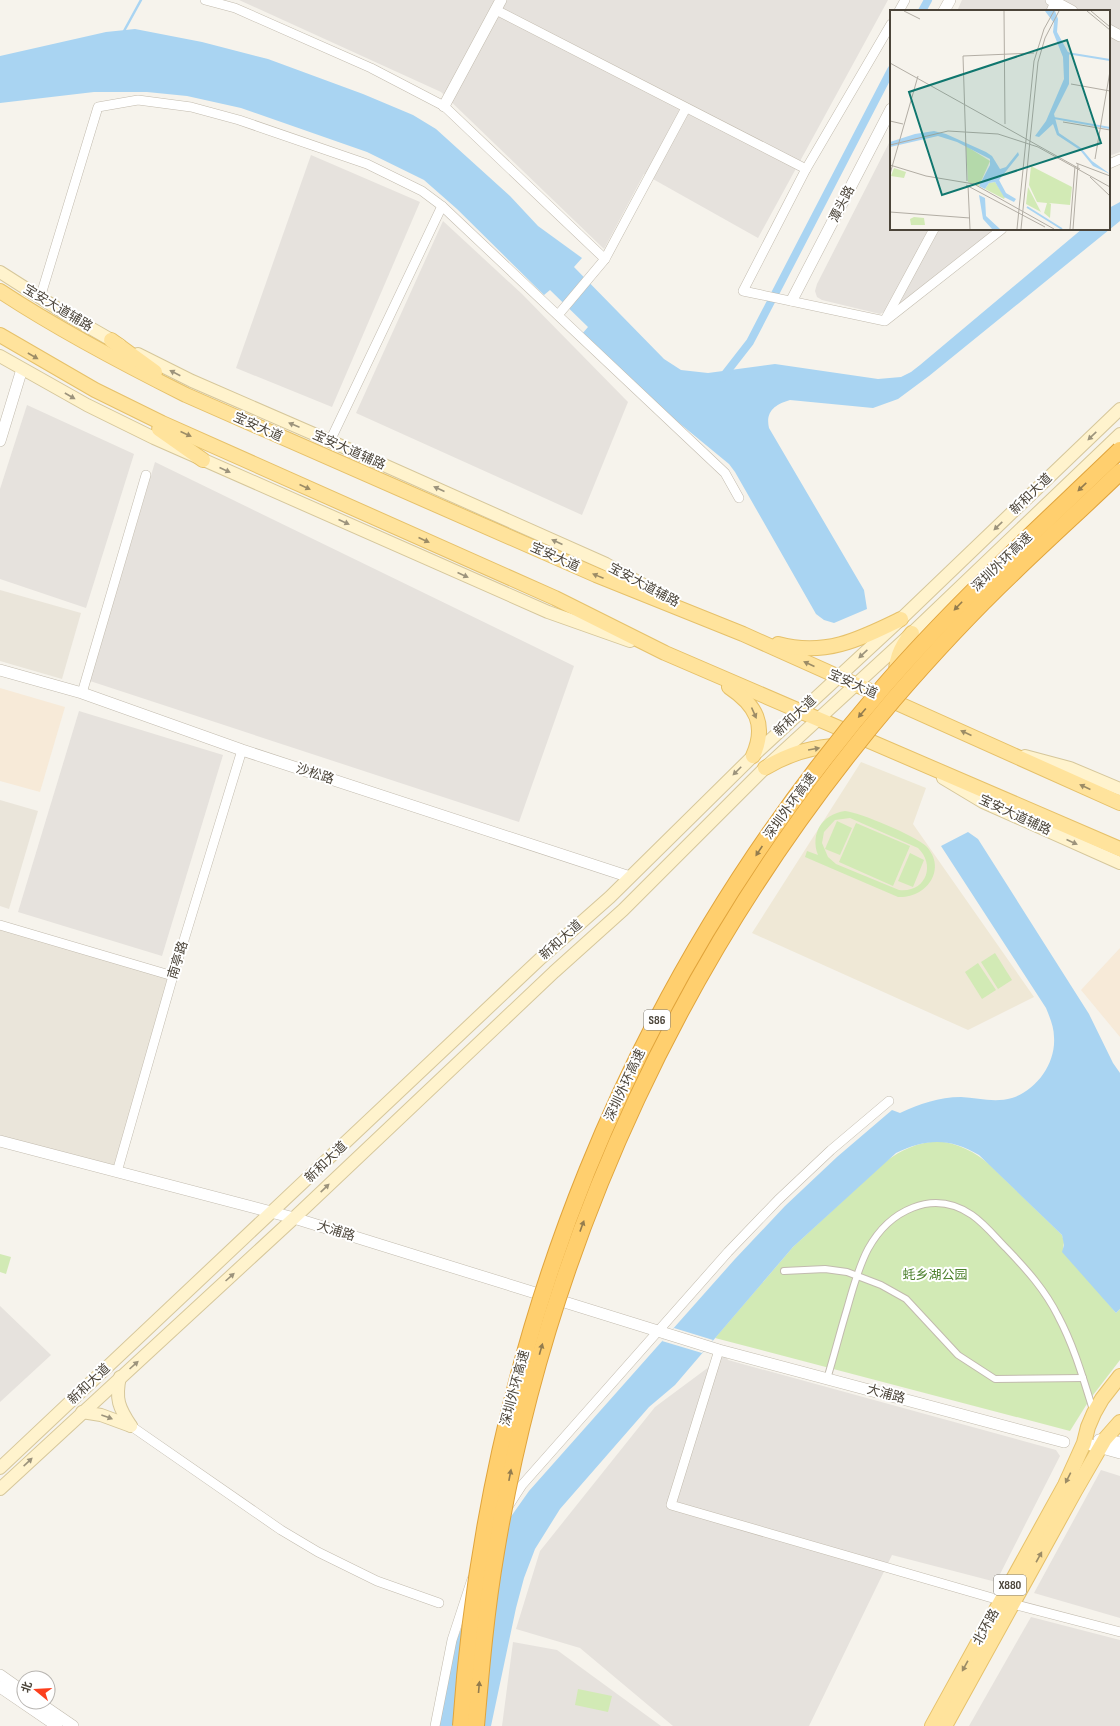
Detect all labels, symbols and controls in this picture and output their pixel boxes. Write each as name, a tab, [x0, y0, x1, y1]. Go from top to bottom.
inset map	[890, 10, 1110, 230]
street label: 潭头路	[826, 183, 858, 225]
street label: 宝安大道辅路	[20, 281, 96, 335]
one-way arrow	[27, 352, 39, 359]
one-way arrow	[169, 370, 181, 376]
one-way arrow	[64, 393, 76, 400]
street label: 宝安大道	[231, 409, 285, 445]
one-way arrow	[289, 422, 300, 428]
street label: 宝安大道辅路	[310, 427, 388, 473]
one-way arrow	[181, 431, 192, 437]
one-way arrow	[1087, 431, 1097, 441]
one-way arrow	[220, 467, 231, 473]
street label: 新和大道	[1007, 470, 1055, 518]
one-way arrow	[1077, 482, 1087, 492]
one-way arrow	[300, 484, 311, 490]
one-way arrow	[433, 486, 444, 492]
one-way arrow	[339, 519, 350, 525]
one-way arrow	[993, 521, 1003, 531]
street label: 深圳外环高速	[968, 529, 1036, 595]
one-way arrow	[418, 537, 429, 543]
street label: 宝安大道	[528, 539, 582, 575]
one-way arrow	[552, 539, 563, 545]
street label: 宝安大道辅路	[606, 560, 682, 610]
one-way arrow	[458, 572, 469, 578]
one-way arrow	[592, 573, 604, 579]
one-way arrow	[953, 601, 963, 611]
one-way arrow	[858, 649, 868, 659]
one-way arrow	[803, 661, 814, 667]
street label: 宝安大道	[826, 666, 880, 702]
street label: 新和大道	[771, 692, 819, 740]
one-way arrow	[752, 707, 758, 719]
one-way arrow	[857, 708, 866, 718]
one-way arrow	[961, 730, 972, 736]
one-way arrow	[808, 745, 820, 751]
street label: 沙松路	[294, 760, 336, 788]
one-way arrow	[732, 766, 742, 776]
street label: 深圳外环高速	[761, 770, 819, 842]
one-way arrow	[1079, 784, 1090, 790]
street label: 宝安大道辅路	[976, 791, 1054, 839]
one-way arrow	[1067, 839, 1079, 845]
one-way arrow	[755, 845, 763, 856]
street label: 新和大道	[536, 917, 586, 963]
street label: 南亭路	[165, 939, 191, 981]
road number: S86	[644, 1010, 670, 1030]
street label: 深圳外环高速	[601, 1046, 649, 1124]
street label: 新和大道	[302, 1138, 350, 1186]
one-way arrow	[320, 1183, 330, 1193]
street label: 大浦路	[315, 1218, 357, 1244]
one-way arrow	[580, 1220, 586, 1232]
park label: 蚝乡湖公园	[902, 1267, 968, 1283]
one-way arrow	[225, 1272, 235, 1282]
one-way arrow	[539, 1343, 545, 1356]
street label: 深圳外环高速	[497, 1348, 533, 1428]
street label: 新和大道	[65, 1360, 113, 1408]
one-way arrow	[129, 1360, 139, 1369]
street label: 大浦路	[865, 1381, 907, 1407]
one-way arrow	[101, 1415, 113, 1421]
one-way arrow	[23, 1458, 34, 1467]
one-way arrow	[508, 1469, 514, 1482]
one-way arrow	[1065, 1472, 1071, 1484]
one-way arrow	[1035, 1551, 1042, 1563]
road number: X880	[994, 1575, 1026, 1595]
street label: 北环路	[970, 1606, 1002, 1648]
one-way arrow	[962, 1660, 969, 1671]
north arrow	[16, 1670, 56, 1710]
text: 北	[19, 1680, 35, 1694]
one-way arrow	[476, 1681, 483, 1693]

